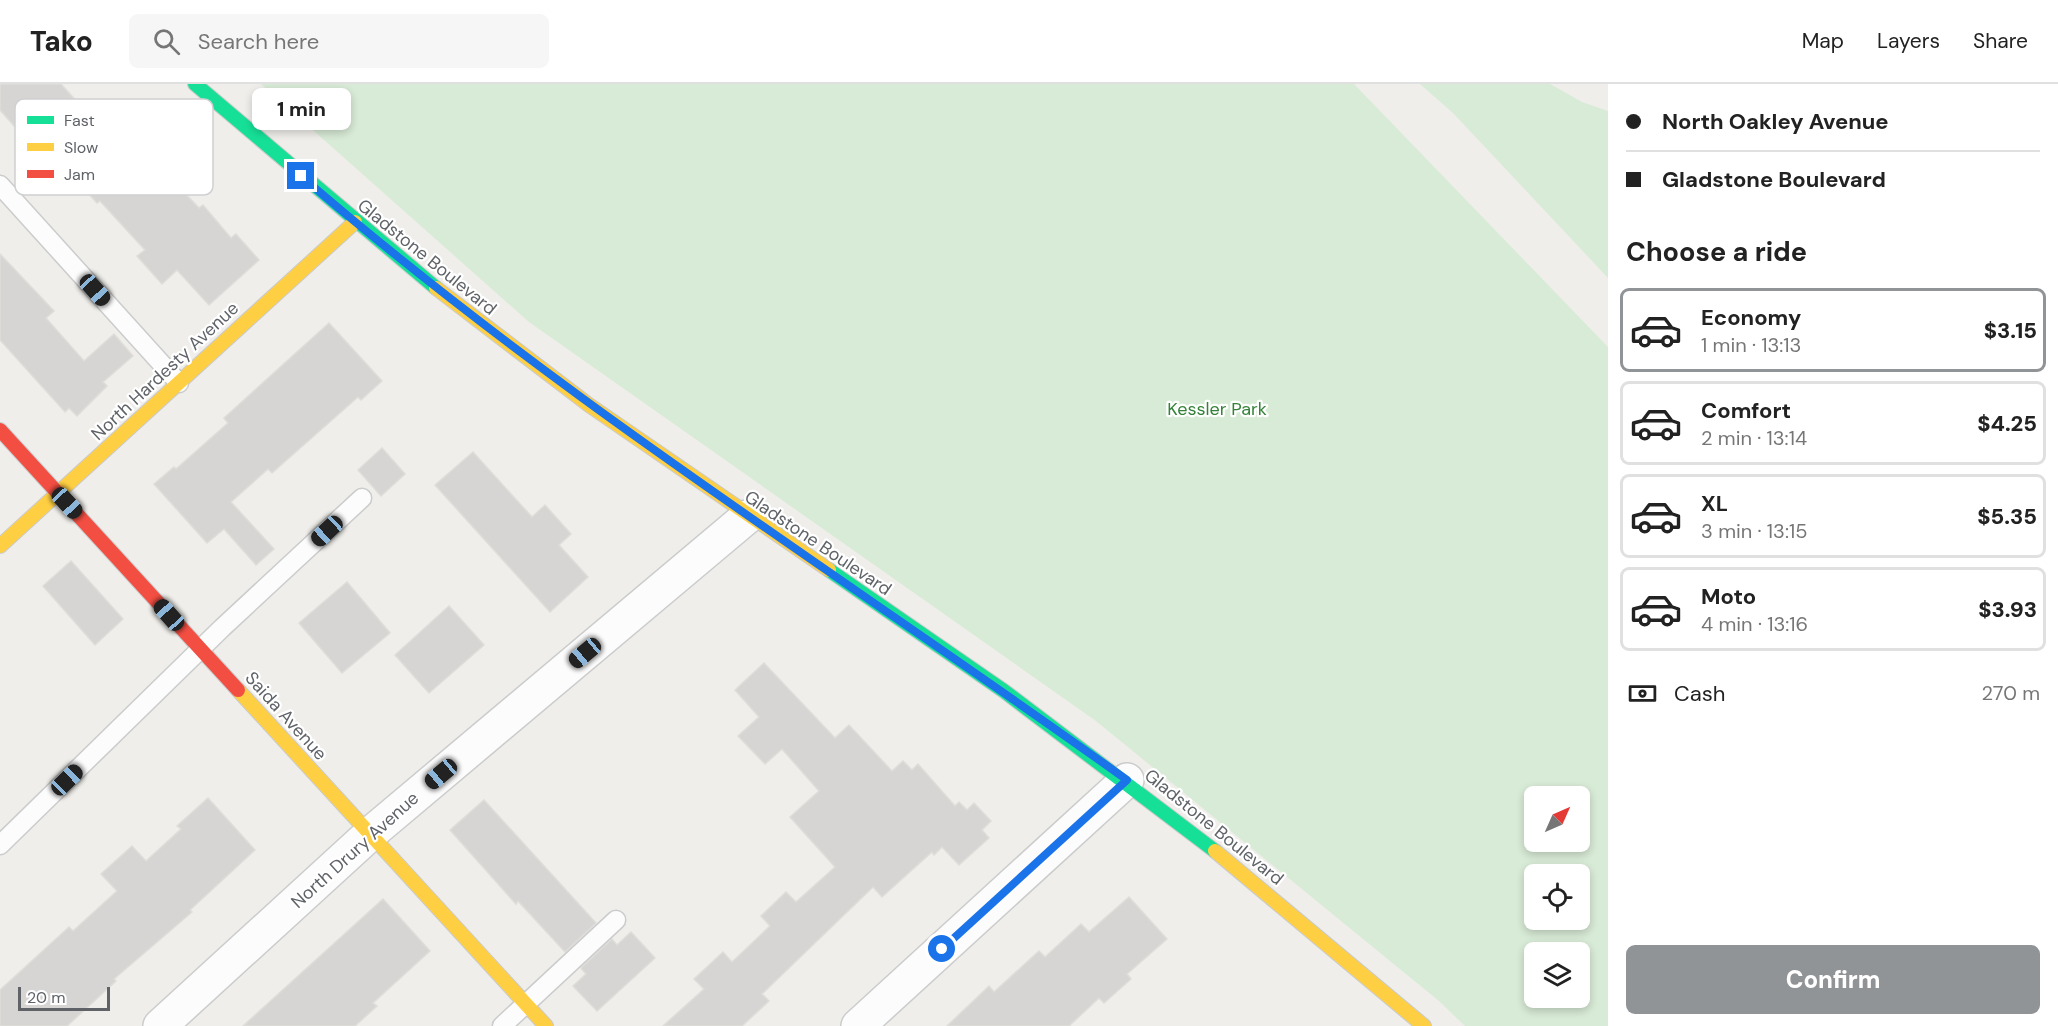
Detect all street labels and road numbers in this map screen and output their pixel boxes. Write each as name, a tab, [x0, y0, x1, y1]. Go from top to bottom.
street label: Gladstone Boulevard	[352, 193, 502, 321]
street label: North Hardesty Avenue	[86, 296, 244, 446]
street label: Gladstone Boulevard	[740, 485, 896, 601]
street label: Saida Avenue	[240, 667, 332, 765]
street label: Gladstone Boulevard	[1139, 763, 1289, 891]
street label: North Drury Avenue	[286, 786, 424, 914]

